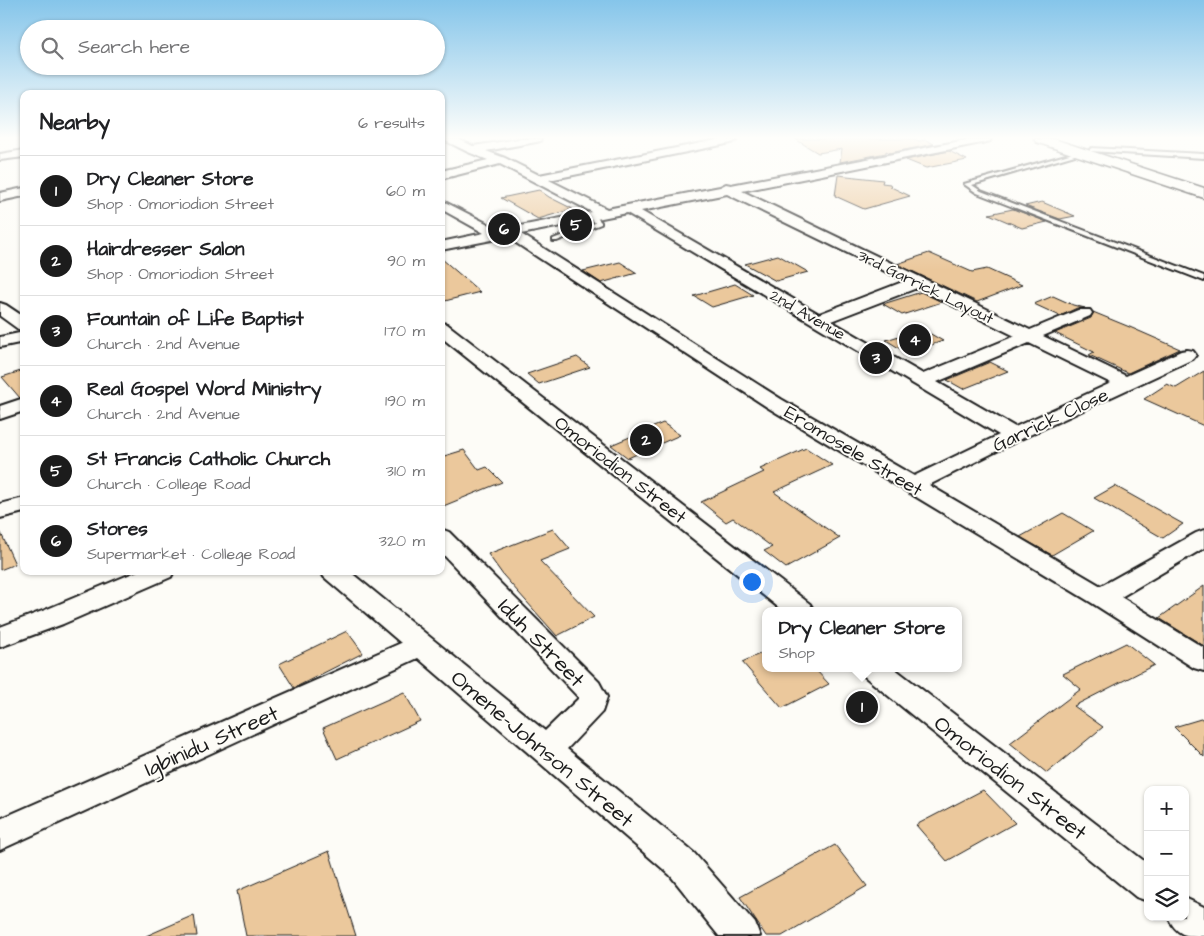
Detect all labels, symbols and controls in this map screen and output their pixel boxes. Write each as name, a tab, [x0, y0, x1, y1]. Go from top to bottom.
search box	[20, 20, 445, 75]
icon: search	[38, 34, 66, 62]
text: Search here	[78, 34, 190, 61]
text: Nearby	[40, 108, 110, 137]
text: 6 results	[358, 112, 425, 134]
text: Dry Cleaner Store	[87, 166, 253, 193]
text: 1	[55, 180, 57, 202]
text: 60 m	[386, 180, 425, 202]
text: Shop · Omoriodion Street	[87, 193, 274, 215]
pin: 5	[560, 206, 592, 244]
pin: 6	[488, 210, 520, 248]
text: Hairdresser Salon	[87, 236, 245, 263]
street label: 3rd Garrick Layout	[853, 244, 998, 331]
text: 2	[51, 250, 61, 272]
text: 90 m	[387, 250, 425, 272]
text: Shop · Omoriodion Street	[87, 263, 274, 285]
street label: 2nd Avenue	[766, 284, 850, 346]
text: Fountain of Life Baptist	[87, 306, 304, 333]
text: 3	[52, 320, 60, 342]
text: 170 m	[384, 320, 425, 342]
pin: 4	[899, 321, 931, 359]
text: Church · 2nd Avenue	[87, 333, 240, 355]
pin: 3	[860, 339, 892, 377]
text: Real Gospel Word Ministry	[87, 376, 321, 403]
street label: Garrick Close	[988, 382, 1113, 459]
text: 4	[51, 390, 61, 412]
text: 190 m	[385, 390, 425, 412]
street label: Eromosele Street	[779, 399, 928, 504]
text: Church · 2nd Avenue	[87, 403, 240, 425]
street label: Omoriodion Street	[548, 410, 692, 531]
pin: 2	[630, 421, 662, 459]
text: St Francis Catholic Church	[87, 446, 330, 473]
text: 5	[50, 460, 62, 482]
text: 310 m	[386, 460, 425, 482]
text: Church · College Road	[87, 473, 250, 495]
text: Stores	[87, 516, 148, 543]
text: 6	[51, 530, 61, 552]
text: 320 m	[379, 530, 425, 552]
text: Supermarket · College Road	[87, 543, 295, 565]
your location	[739, 569, 765, 595]
street label: Iduh Street	[490, 592, 592, 695]
popup	[762, 607, 962, 672]
text: Dry Cleaner Store	[779, 615, 945, 642]
text: Shop	[779, 642, 815, 664]
street label: Omene-Johnson Street	[444, 663, 640, 835]
pin: 1	[846, 688, 878, 726]
street label: Igbinidu Street	[140, 698, 284, 786]
street label: Omoriodion Street	[927, 708, 1093, 848]
map controls	[1144, 786, 1189, 921]
button: +	[1144, 786, 1189, 831]
button: −	[1144, 831, 1189, 876]
button: layers	[1144, 876, 1189, 921]

